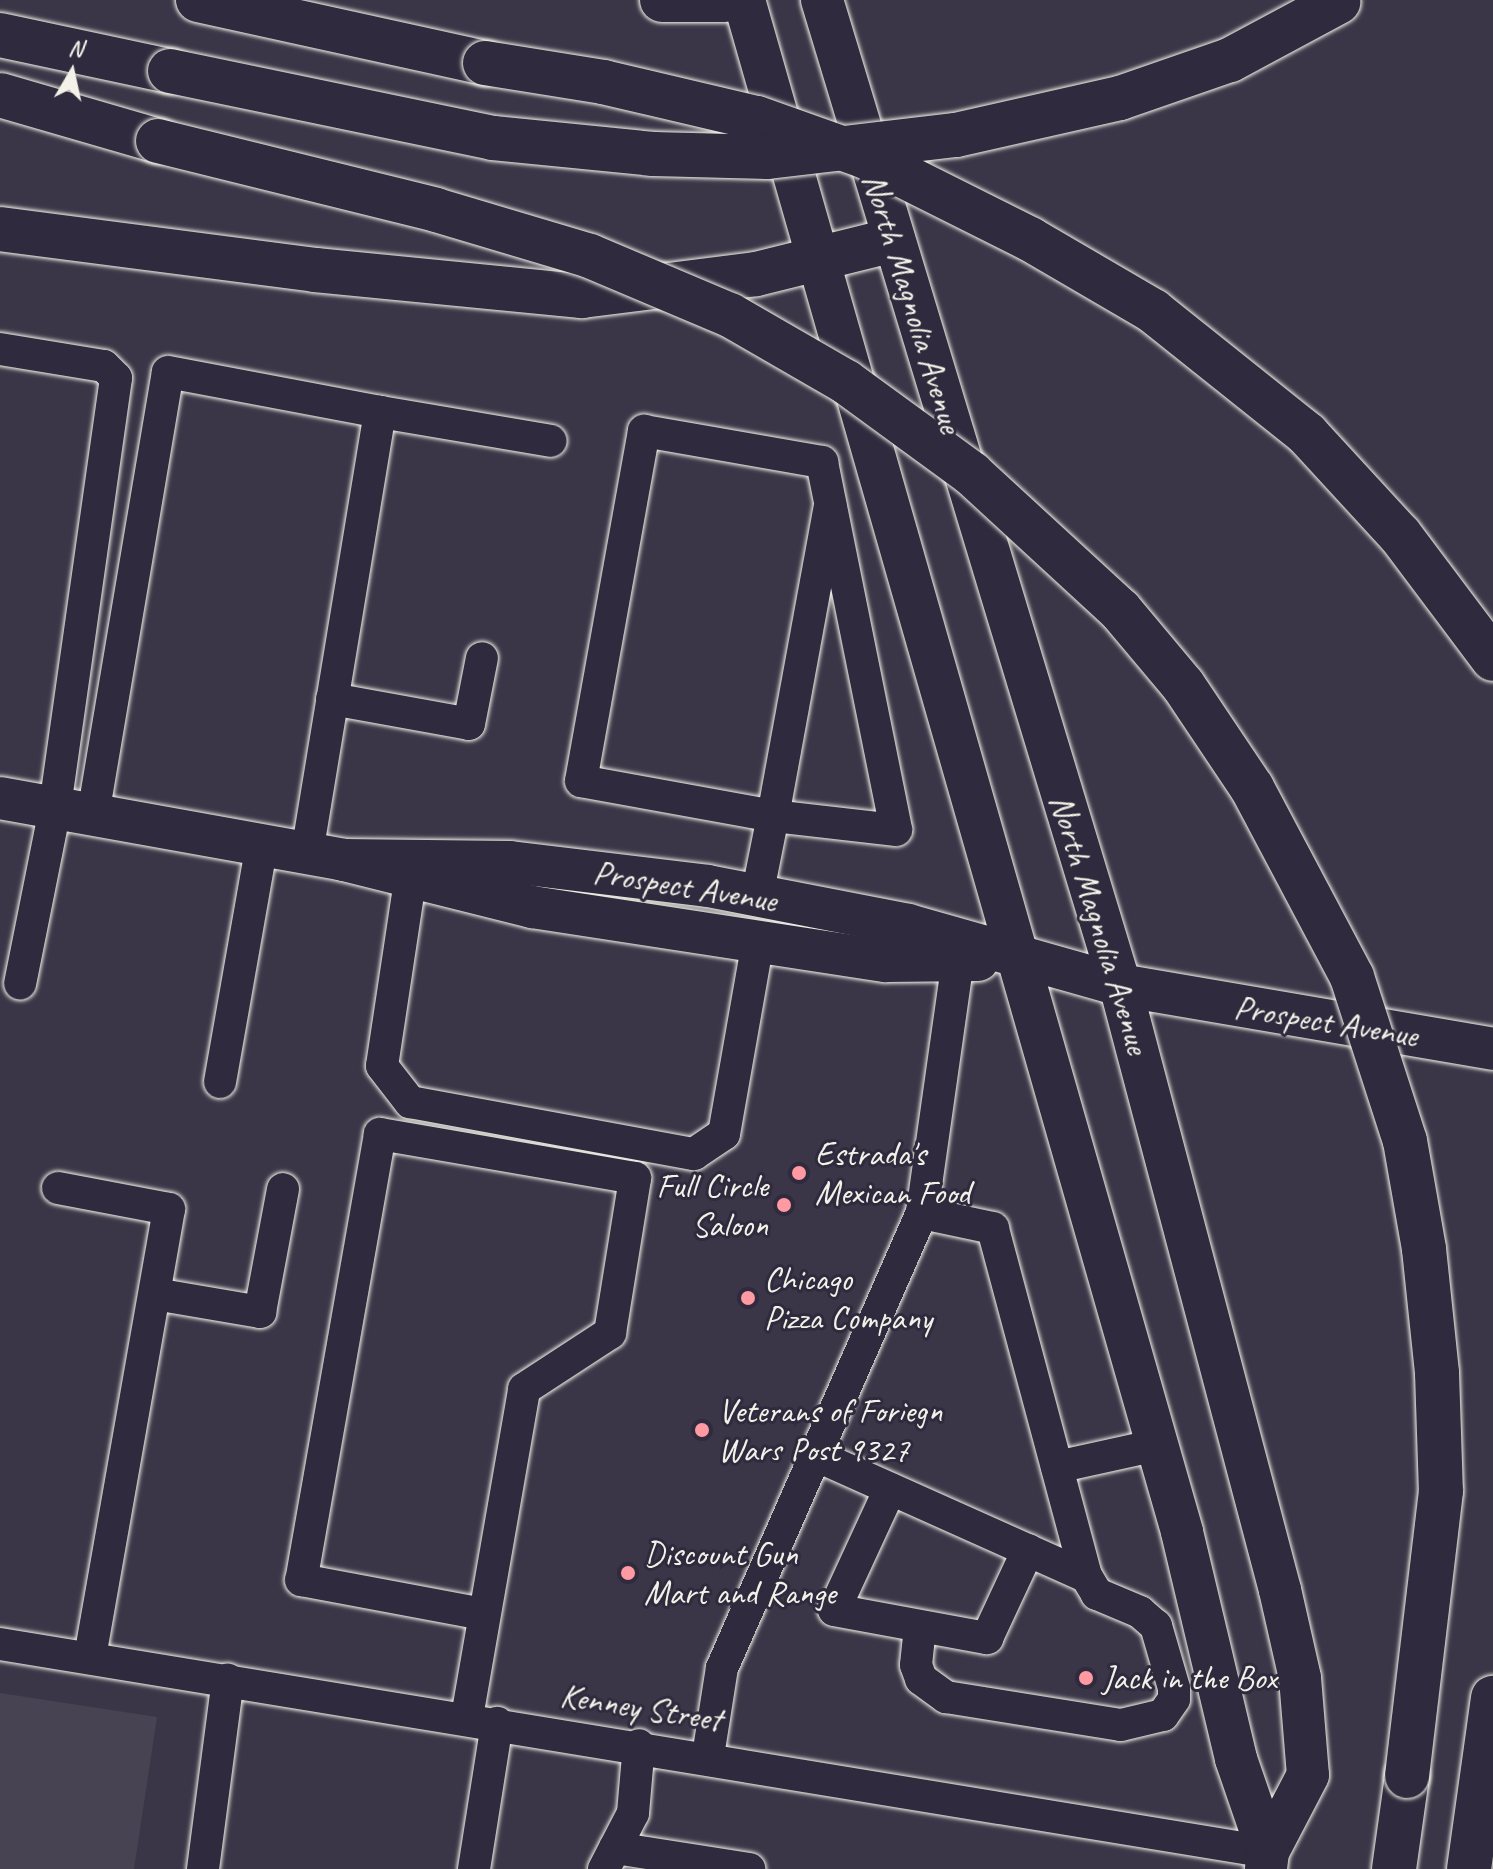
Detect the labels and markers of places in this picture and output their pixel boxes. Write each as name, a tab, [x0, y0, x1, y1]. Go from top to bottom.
place label: Estrada's Mexican Food	[815, 1133, 970, 1212]
marker: Estrada's Mexican Food	[790, 1164, 808, 1182]
place label: Full Circle Saloon	[657, 1165, 768, 1244]
marker: Full Circle Saloon	[775, 1196, 793, 1214]
place label: Chicago Pizza Company	[764, 1258, 930, 1338]
marker: Chicago Pizza Company	[739, 1289, 757, 1307]
place label: Veterans of Foriegn Wars Post 9327	[718, 1390, 942, 1470]
marker: Veterans of Foriegn Wars Post 9327	[693, 1421, 711, 1439]
place label: Discount Gun Mart and Range	[644, 1533, 838, 1612]
marker: Discount Gun Mart and Range	[619, 1564, 637, 1582]
place label: Jack in the Box	[1102, 1658, 1277, 1698]
marker: Jack in the Box	[1077, 1669, 1095, 1687]

